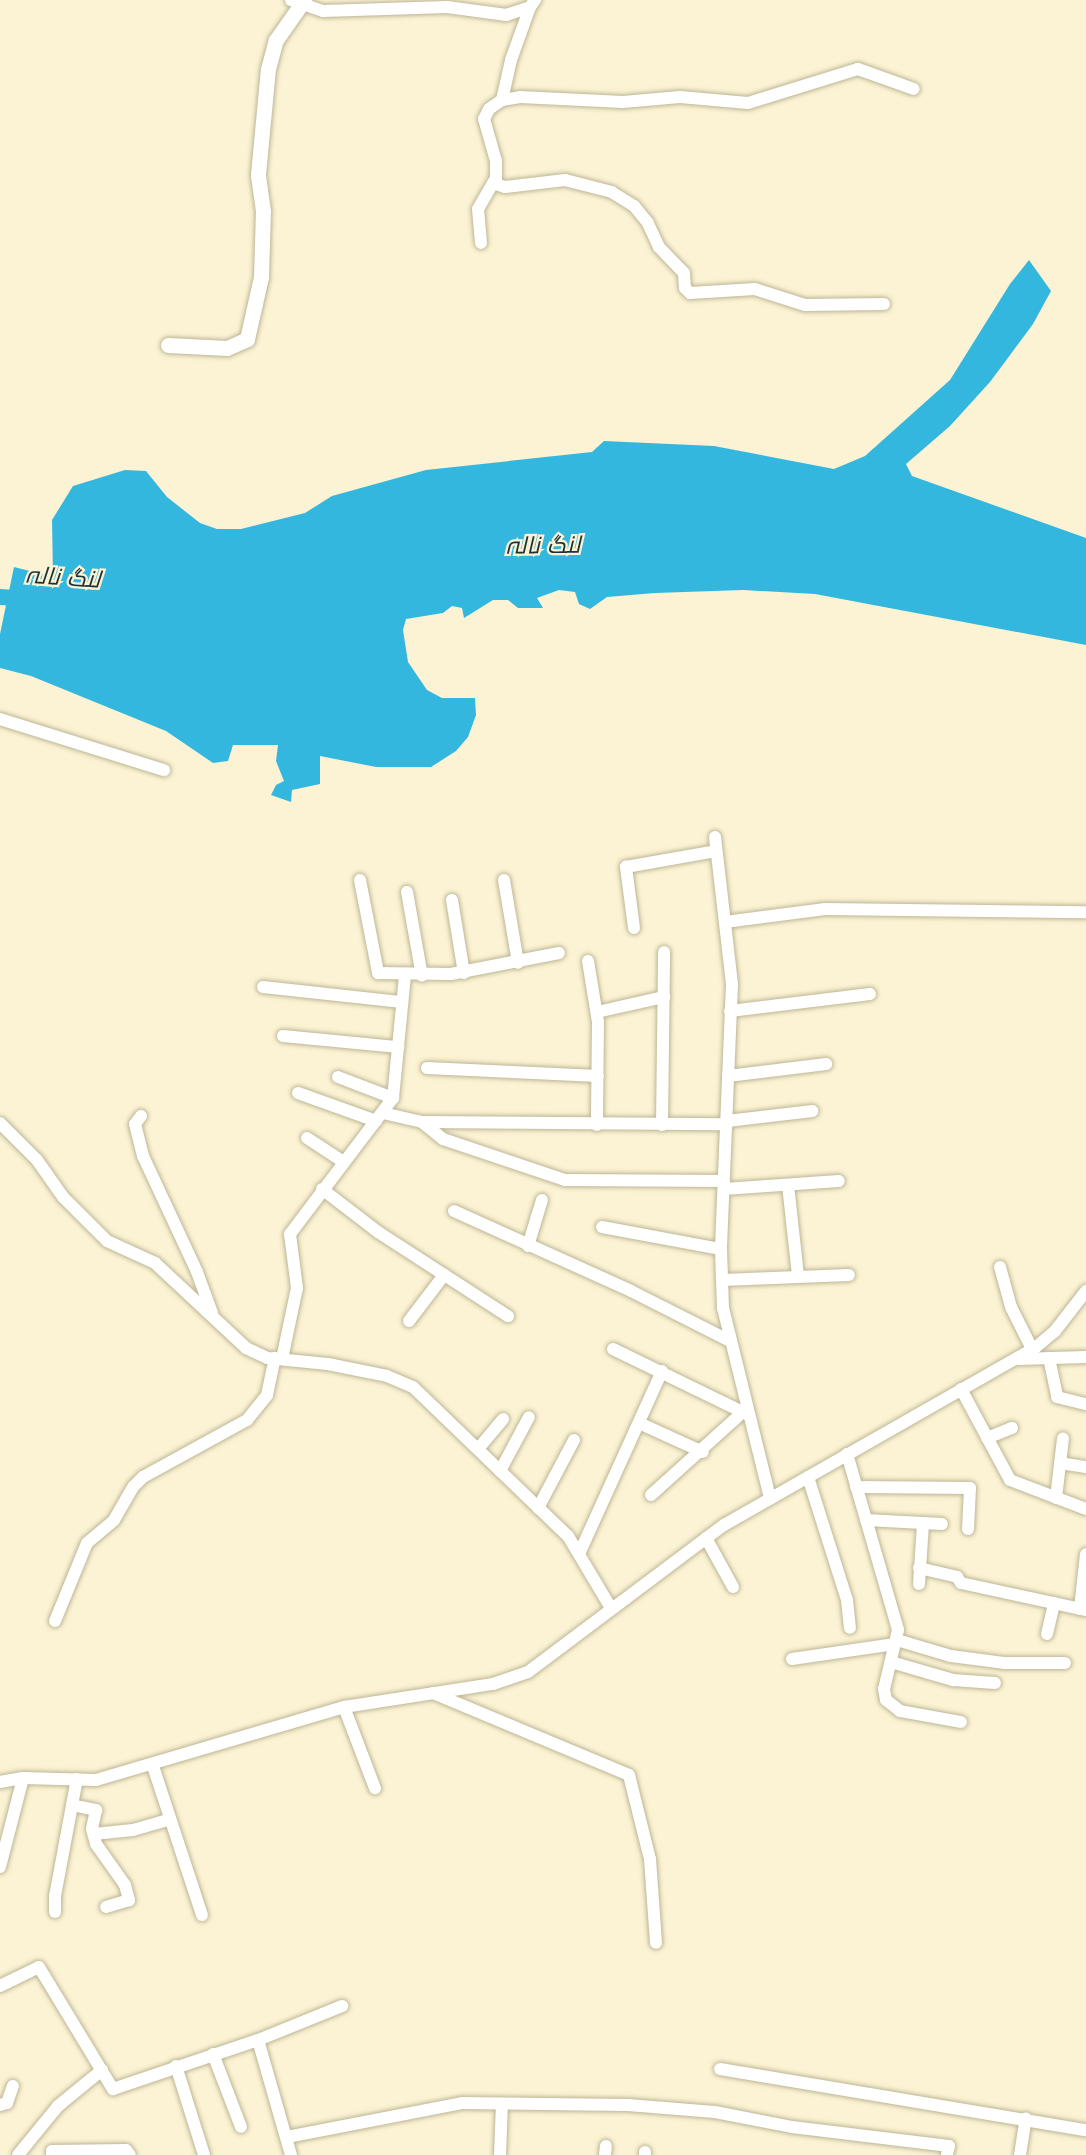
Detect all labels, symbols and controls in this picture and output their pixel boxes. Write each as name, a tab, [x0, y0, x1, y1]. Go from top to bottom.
water label: لنگ نالہ	[506, 530, 580, 560]
water label: لنگ نالہ	[25, 560, 101, 594]

